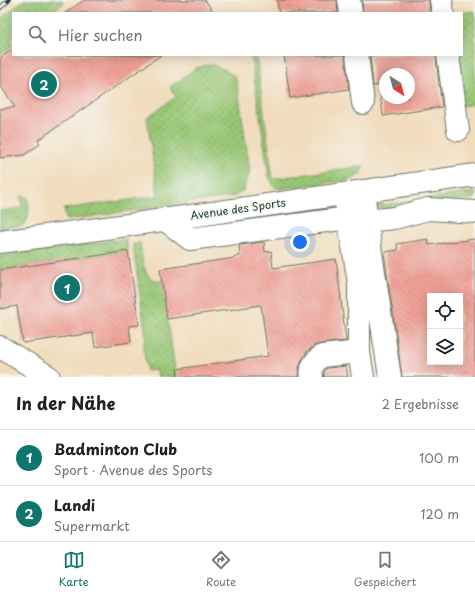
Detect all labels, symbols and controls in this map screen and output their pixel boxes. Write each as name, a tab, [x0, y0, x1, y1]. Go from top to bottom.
search box	[12, 12, 463, 56]
icon: search	[26, 23, 48, 45]
text: Hier suchen	[58, 23, 143, 46]
north arrow	[379, 68, 415, 104]
pin: 2	[31, 69, 57, 99]
street label: Avenue des Sports	[189, 193, 287, 224]
your location	[290, 232, 310, 252]
pin: 1	[54, 273, 80, 303]
map controls	[427, 293, 463, 365]
button: locate	[427, 293, 463, 329]
button: layers	[427, 329, 463, 365]
text: In der Nähe	[16, 390, 115, 416]
text: 2 Ergebnisse	[382, 394, 459, 413]
text: Badminton Club	[54, 437, 177, 460]
text: 1	[26, 448, 32, 467]
text: 100 m	[419, 448, 459, 467]
text: Sport · Avenue des Sports	[54, 460, 212, 479]
text: Landi	[54, 493, 95, 516]
text: 2	[24, 504, 34, 523]
text: 120 m	[420, 504, 459, 523]
text: Supermarkt	[54, 516, 129, 535]
tab: Karte	[59, 549, 89, 590]
tab: Route	[206, 549, 236, 590]
tab: Gespeichert	[354, 549, 416, 590]

